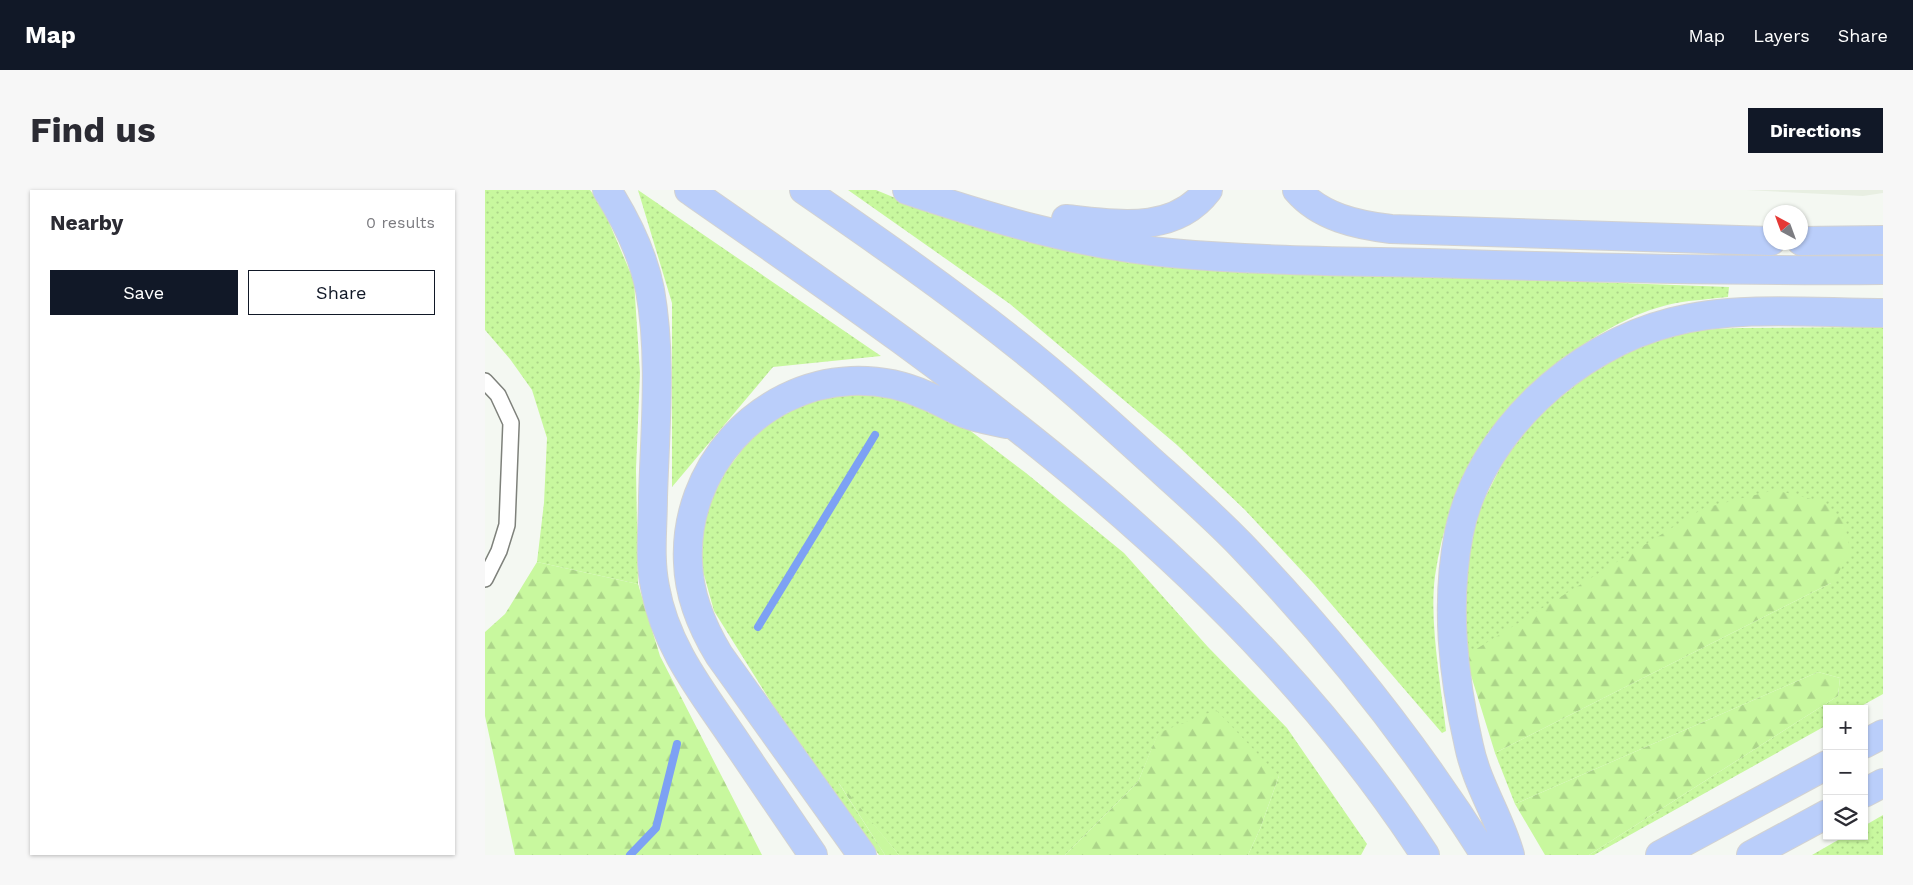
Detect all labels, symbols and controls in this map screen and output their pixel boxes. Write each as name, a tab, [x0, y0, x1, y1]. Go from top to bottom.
text: Map	[25, 21, 76, 49]
text: Map	[1688, 25, 1725, 46]
text: Layers	[1753, 25, 1810, 46]
text: Share	[1838, 25, 1888, 46]
button: Directions	[1748, 108, 1883, 153]
text: Find us	[30, 109, 156, 151]
north arrow	[1763, 205, 1808, 250]
text: Nearby	[50, 210, 123, 235]
text: 0 results	[366, 213, 435, 232]
button: Save	[50, 270, 238, 315]
button: Share	[248, 270, 435, 315]
map controls	[1823, 705, 1868, 840]
button: +	[1823, 705, 1868, 750]
button: −	[1823, 750, 1868, 795]
button: layers	[1823, 795, 1868, 840]

